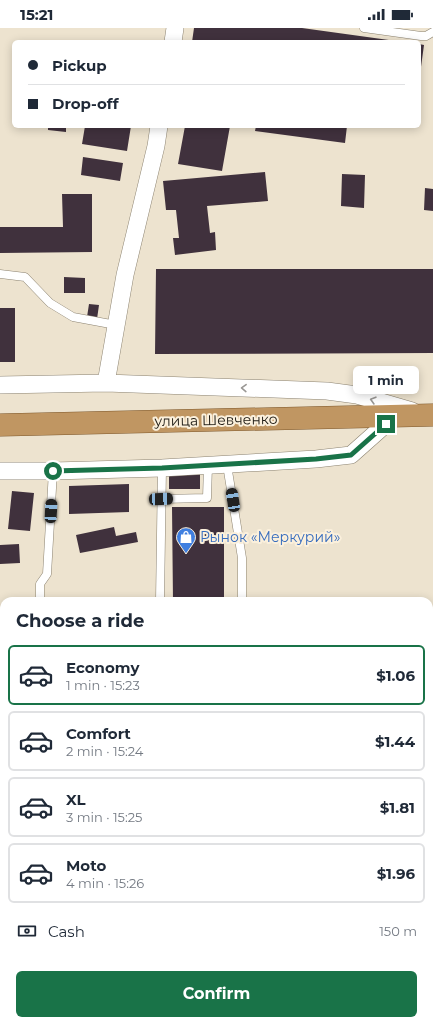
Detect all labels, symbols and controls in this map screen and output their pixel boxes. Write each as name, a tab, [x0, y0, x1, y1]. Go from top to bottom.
text: 15:21	[20, 5, 53, 24]
text: Pickup	[52, 56, 107, 75]
text: Drop-off	[52, 94, 119, 113]
callout: 1 min	[353, 366, 419, 394]
text: 1 min	[368, 372, 404, 388]
one-way arrow	[241, 384, 247, 392]
one-way arrow	[369, 396, 376, 405]
street label: улица Шевченко	[153, 410, 278, 430]
route end	[377, 415, 395, 433]
route start	[44, 462, 62, 480]
car	[225, 487, 241, 513]
car	[149, 493, 173, 505]
car	[44, 499, 58, 523]
shop icon: Рынок «Меркурий»	[175, 526, 197, 554]
place label: Рынок «Меркурий»	[200, 528, 340, 546]
text: Choose a ride	[16, 610, 144, 632]
icon: car	[18, 657, 54, 693]
text: Economy	[66, 658, 139, 677]
text: $1.06	[376, 666, 415, 685]
text: 1 min · 15:23	[66, 677, 140, 693]
icon: car	[18, 723, 54, 759]
text: Comfort	[66, 724, 131, 743]
text: $1.44	[375, 732, 415, 751]
text: 2 min · 15:24	[66, 743, 143, 759]
icon: car	[18, 789, 54, 825]
text: XL	[66, 790, 85, 809]
text: $1.81	[380, 798, 415, 817]
text: 3 min · 15:25	[66, 809, 142, 825]
icon: car	[18, 855, 54, 891]
text: Moto	[66, 856, 106, 875]
text: $1.96	[377, 864, 415, 883]
text: 4 min · 15:26	[66, 875, 144, 891]
icon: cash	[16, 920, 38, 942]
text: Cash	[48, 922, 85, 941]
text: 150 m	[379, 923, 417, 939]
button: Confirm	[16, 971, 417, 1017]

